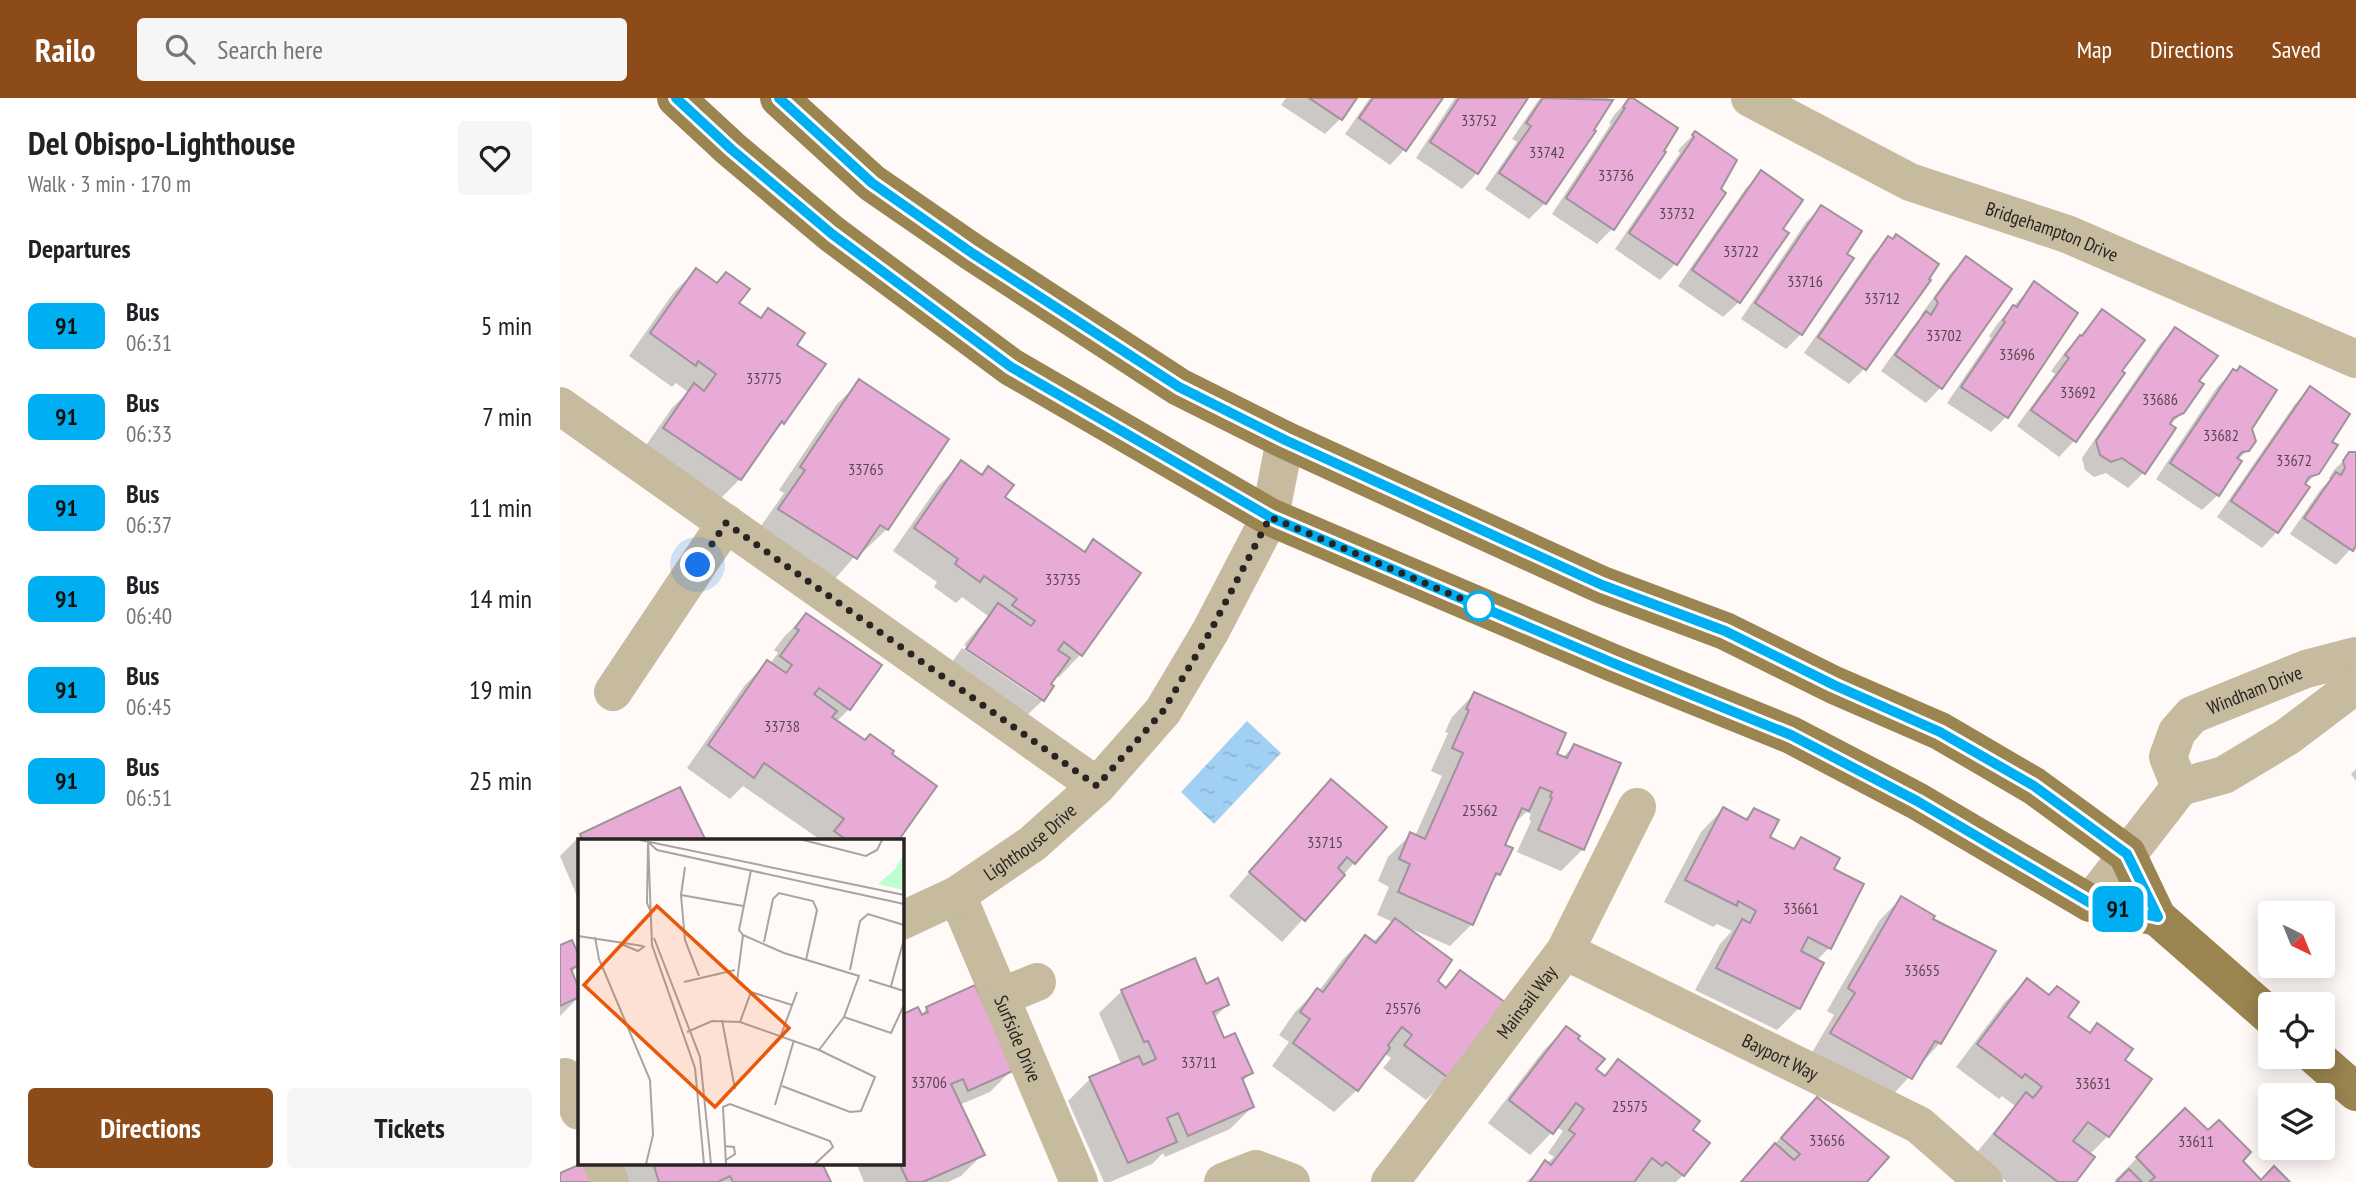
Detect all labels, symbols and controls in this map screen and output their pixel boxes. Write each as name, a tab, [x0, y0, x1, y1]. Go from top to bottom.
search box	[137, 18, 627, 81]
text: Railo	[35, 28, 95, 71]
icon: search	[161, 30, 199, 68]
text: Search here	[217, 33, 323, 66]
text: Map	[2077, 34, 2112, 65]
text: Directions	[2150, 34, 2234, 65]
text: Saved	[2272, 34, 2321, 65]
house number: 33752	[1461, 110, 1497, 130]
text: Del Obispo-Lighthouse	[28, 121, 296, 164]
button: heart	[458, 121, 532, 195]
house number: 33742	[1529, 142, 1565, 162]
house number: 33736	[1598, 165, 1634, 185]
text: Walk · 3 min · 170 m	[28, 169, 191, 198]
street label: Bridgehampton Drive	[1983, 196, 2122, 267]
house number: 33732	[1659, 203, 1695, 223]
text: Departures	[28, 232, 131, 265]
house number: 33722	[1723, 241, 1759, 261]
house number: 33716	[1787, 271, 1823, 291]
house number: 33712	[1864, 288, 1900, 308]
text: Bus	[126, 295, 159, 328]
text: 5 min	[481, 309, 532, 342]
text: 91	[55, 310, 78, 341]
house number: 33702	[1926, 325, 1962, 345]
text: 06:31	[126, 328, 172, 357]
house number: 33696	[1999, 344, 2035, 364]
house number: 33775	[746, 368, 782, 388]
house number: 33692	[2060, 382, 2096, 402]
text: Bus	[126, 386, 159, 419]
house number: 33686	[2142, 389, 2178, 409]
text: 7 min	[482, 400, 532, 433]
text: 91	[55, 401, 78, 432]
text: 06:33	[126, 419, 172, 448]
house number: 33682	[2203, 425, 2239, 445]
house number: 33672	[2276, 450, 2312, 470]
house number: 33765	[848, 459, 884, 479]
text: Bus	[126, 477, 159, 510]
text: 11 min	[469, 491, 532, 524]
text: 91	[55, 492, 78, 523]
text: 06:37	[126, 510, 172, 539]
your location	[680, 547, 715, 582]
text: Bus	[126, 568, 159, 601]
house number: 33735	[1045, 569, 1081, 589]
text: 14 min	[469, 582, 532, 615]
text: 91	[55, 583, 78, 614]
unlabelled marker	[1464, 591, 1494, 621]
text: 06:40	[126, 601, 172, 630]
text: Bus	[126, 659, 159, 692]
street label: Windham Drive	[2203, 660, 2306, 720]
text: 19 min	[469, 673, 532, 706]
text: 91	[55, 674, 78, 705]
text: 06:45	[126, 692, 172, 721]
house number: 33738	[764, 716, 800, 736]
text: Bus	[126, 750, 159, 783]
text: 25 min	[469, 764, 532, 797]
text: 91	[55, 765, 78, 796]
text: 06:51	[126, 783, 172, 812]
street label: Lighthouse Drive	[979, 798, 1081, 886]
house number: 25562	[1462, 800, 1498, 820]
house number: 33715	[1307, 832, 1343, 852]
inset map	[578, 839, 903, 1164]
line badge: 91	[2086, 886, 2150, 932]
text: 91	[2107, 893, 2129, 924]
house number: 33661	[1783, 898, 1819, 918]
north arrow	[2258, 901, 2334, 978]
map controls	[2258, 901, 2335, 1160]
street label: Mainsail Way	[1491, 960, 1562, 1043]
house number: 33655	[1904, 960, 1940, 980]
street label: Surfside Drive	[989, 992, 1047, 1086]
button: locate	[2258, 992, 2335, 1069]
house number: 25576	[1385, 998, 1421, 1018]
street label: Bayport Way	[1738, 1028, 1823, 1086]
house number: 33711	[1181, 1052, 1217, 1072]
house number: 33706	[911, 1072, 947, 1092]
house number: 33631	[2075, 1073, 2111, 1093]
button: layers	[2258, 1083, 2335, 1160]
button: Directions	[28, 1088, 273, 1168]
button: Tickets	[287, 1088, 532, 1168]
house number: 25575	[1612, 1096, 1648, 1116]
house number: 33656	[1809, 1130, 1845, 1150]
house number: 33611	[2178, 1131, 2214, 1151]

